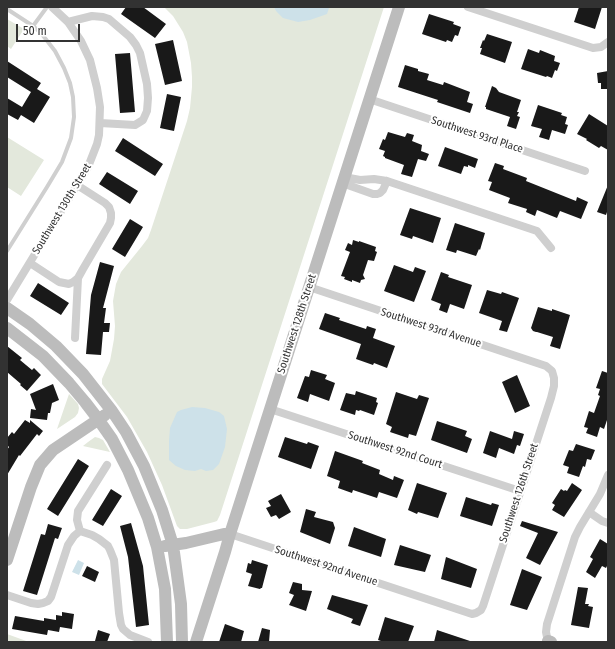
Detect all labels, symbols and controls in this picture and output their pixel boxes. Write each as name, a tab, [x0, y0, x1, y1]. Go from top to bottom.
scale bar	[18, 16, 82, 42]
text: 50 m	[23, 24, 47, 38]
street label: Southwest 93rd Place	[429, 114, 525, 156]
street label: Southwest 130th Street	[30, 161, 94, 257]
street label: Southwest 128th Street	[275, 273, 319, 375]
street label: Southwest 93rd Avenue	[379, 305, 483, 351]
street label: Southwest 92nd Court	[346, 428, 444, 472]
street label: Southwest 126th Street	[497, 442, 541, 544]
street label: Southwest 92nd Avenue	[273, 543, 379, 589]

